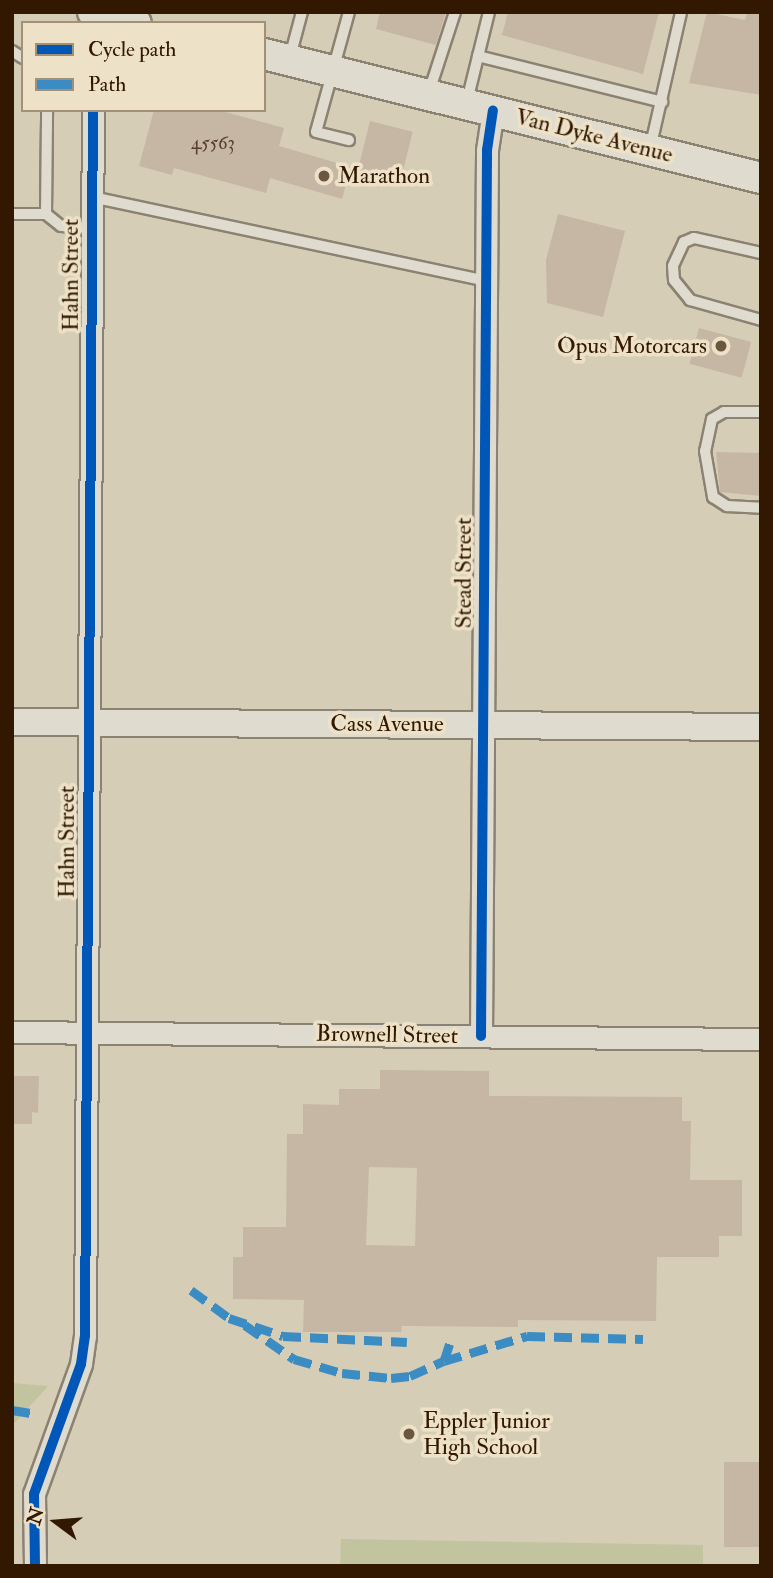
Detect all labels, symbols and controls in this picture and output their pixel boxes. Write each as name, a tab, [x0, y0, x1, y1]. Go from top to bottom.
legend	[21, 21, 266, 112]
text: Cycle path	[88, 36, 176, 63]
text: Path	[88, 71, 126, 98]
street label: Van Dyke Avenue	[513, 103, 675, 169]
house number: 45563	[191, 133, 235, 155]
place label: Marathon	[338, 162, 430, 190]
marker: Marathon	[316, 168, 332, 184]
street label: Hahn Street	[57, 219, 85, 331]
place label: Opus Motorcars	[557, 332, 707, 360]
marker: Opus Motorcars	[713, 338, 729, 354]
street label: Stead Street	[450, 518, 478, 628]
street label: Cass Avenue	[330, 710, 444, 738]
street label: Hahn Street	[53, 786, 81, 898]
street label: Brownell Street	[316, 1020, 458, 1050]
place label: Eppler Junior High School	[423, 1407, 550, 1461]
marker: Eppler Junior High School	[401, 1426, 417, 1442]
north arrow	[21, 1487, 91, 1557]
text: N	[22, 1505, 50, 1528]

